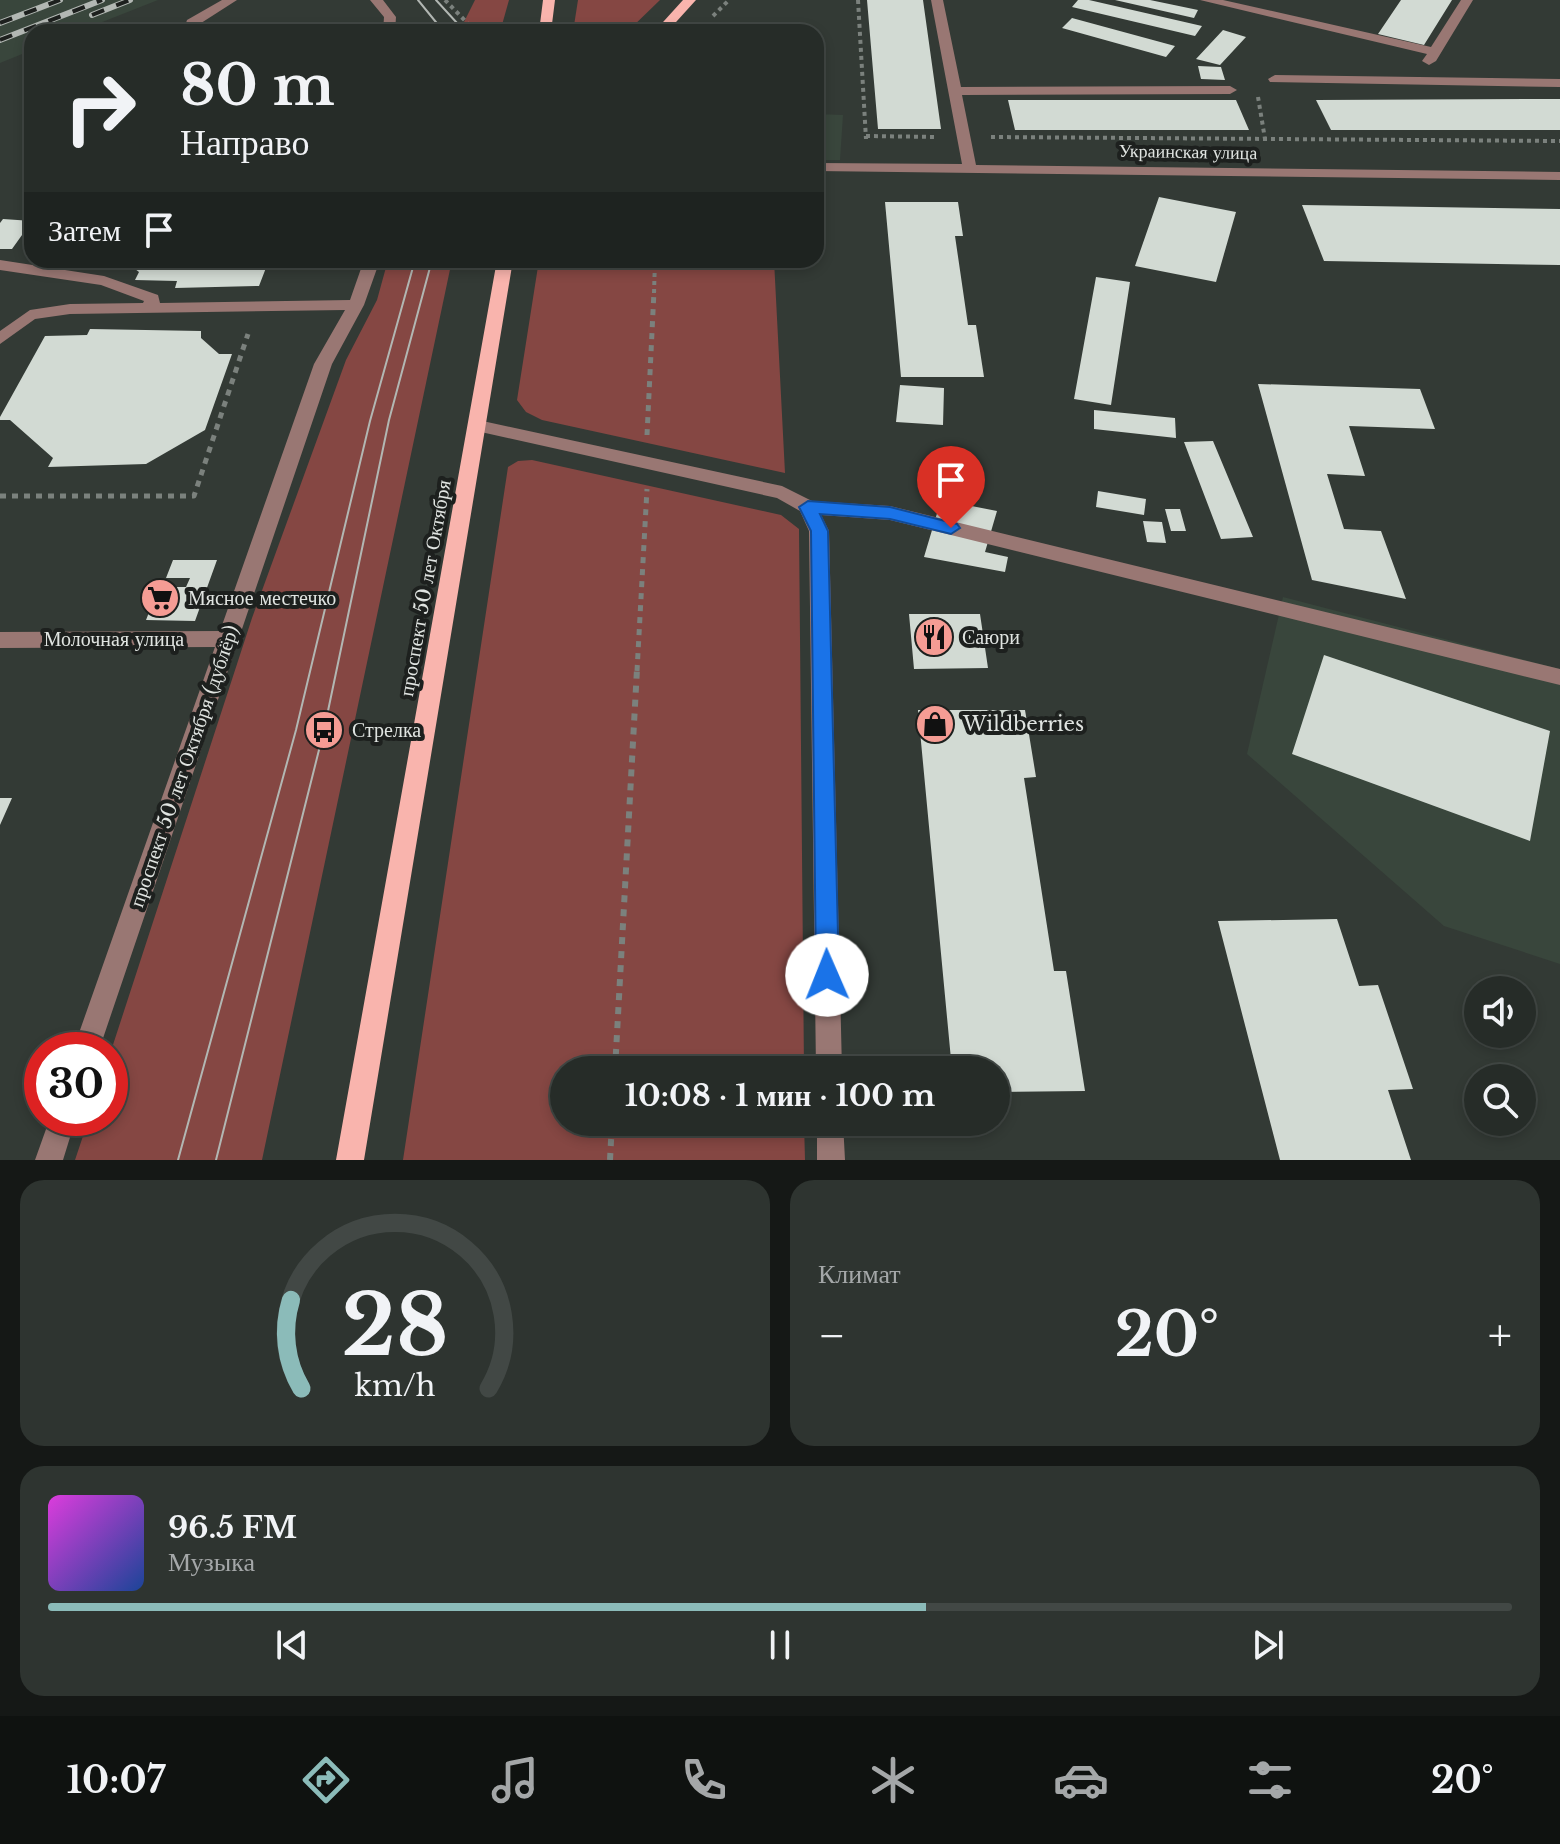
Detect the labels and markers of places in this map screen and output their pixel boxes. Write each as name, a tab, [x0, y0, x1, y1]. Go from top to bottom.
pin	[917, 446, 985, 528]
supermarket icon: Мясное местечко	[139, 577, 181, 619]
place label: Мясное местечко	[188, 586, 336, 610]
restaurant icon: Саюри	[913, 616, 955, 658]
place label: Саюри	[962, 625, 1020, 649]
shop icon: Wildberries	[914, 703, 956, 745]
bus stop icon: Стрелка	[303, 709, 345, 751]
place label: Wildberries	[962, 712, 1084, 736]
place label: Стрелка	[352, 718, 421, 742]

